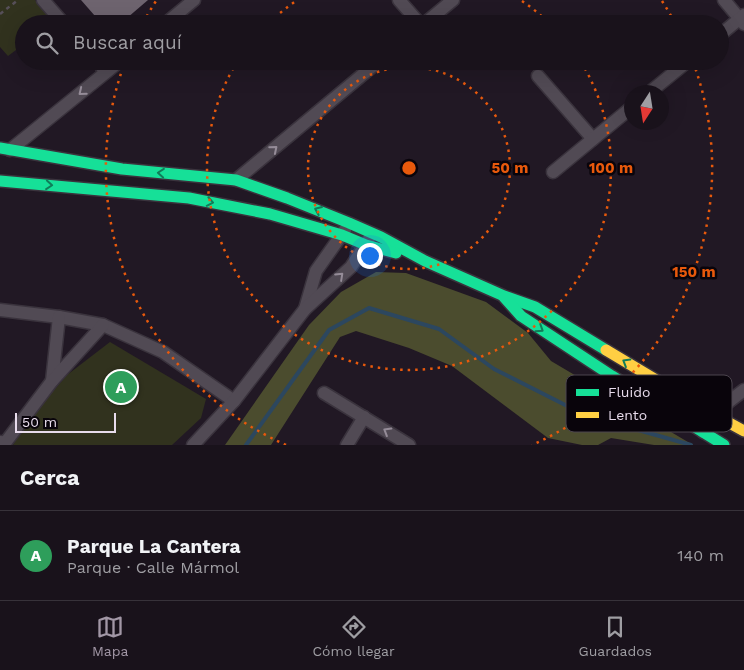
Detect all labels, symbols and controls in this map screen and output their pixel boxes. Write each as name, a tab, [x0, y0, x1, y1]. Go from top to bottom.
search box	[15, 15, 729, 70]
icon: search	[33, 29, 61, 57]
text: Buscar aquí	[73, 31, 182, 54]
north arrow	[624, 85, 669, 130]
one-way arrow	[79, 87, 88, 95]
one-way arrow	[268, 146, 277, 154]
centre of rings	[400, 159, 418, 177]
text: 50 m	[492, 159, 528, 177]
text: 100 m	[589, 159, 633, 177]
one-way arrow	[157, 168, 165, 179]
one-way arrow	[45, 179, 53, 190]
one-way arrow	[206, 197, 214, 207]
one-way arrow	[314, 206, 323, 217]
your location	[357, 243, 383, 269]
text: 150 m	[672, 263, 716, 281]
one-way arrow	[335, 273, 344, 282]
one-way arrow	[535, 322, 544, 332]
one-way arrow	[623, 359, 632, 369]
pin: A	[105, 368, 137, 406]
legend	[566, 375, 732, 432]
text: Fluido	[608, 384, 650, 400]
text: Lento	[608, 407, 647, 423]
scale bar	[15, 410, 116, 433]
text: 50 m	[22, 414, 57, 430]
one-way arrow	[383, 428, 392, 438]
text: Cerca	[20, 465, 79, 490]
text: Parque La Cantera	[67, 535, 241, 558]
text: A	[31, 546, 41, 565]
text: 140 m	[677, 546, 724, 565]
text: Parque · Calle Mármol	[67, 558, 239, 577]
tab: Mapa	[92, 613, 128, 659]
tab: Cómo llegar	[312, 613, 395, 659]
tab: Guardados	[579, 613, 652, 659]

